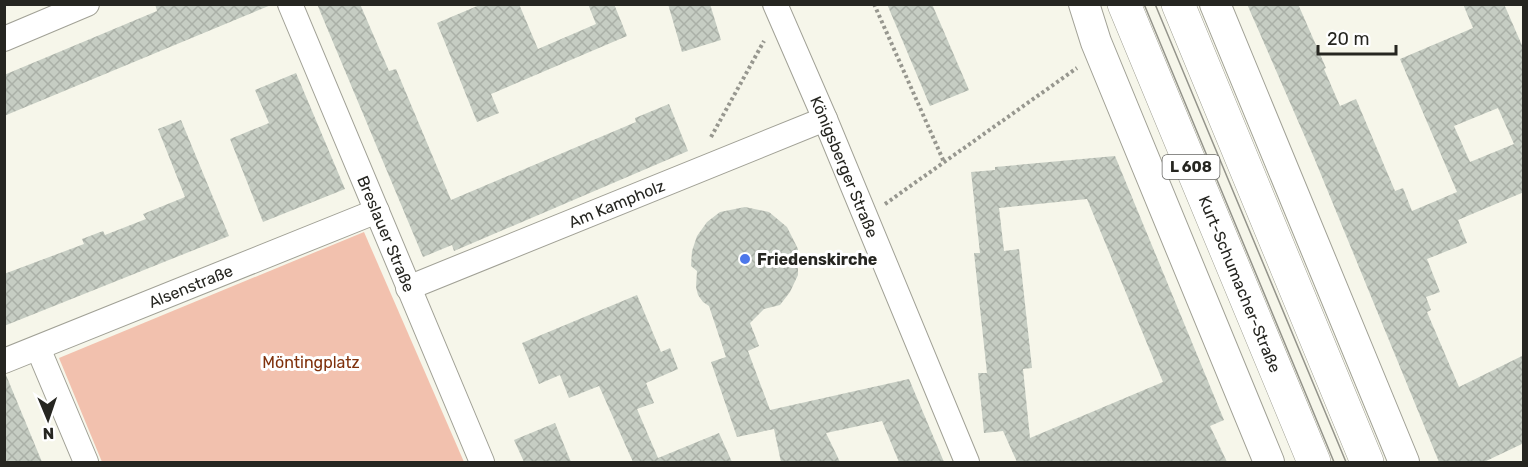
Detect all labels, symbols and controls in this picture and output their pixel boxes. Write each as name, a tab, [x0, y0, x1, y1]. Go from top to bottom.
scale bar	[1318, 18, 1396, 56]
text: 20 m	[1327, 28, 1369, 50]
street label: Königsberger Straße	[806, 93, 882, 241]
road number: L 608	[1162, 155, 1220, 179]
street label: Breslauer Straße	[353, 173, 419, 295]
street label: Am Kampholz	[566, 176, 668, 232]
street label: Kurt-Schumacher-Straße	[1195, 193, 1285, 375]
place label: Friedenskirche	[757, 250, 877, 269]
marker: Friedenskirche	[738, 252, 752, 266]
street label: Alsenstraße	[146, 261, 236, 312]
park label: Möntingplatz	[262, 353, 360, 372]
north arrow	[18, 389, 78, 449]
text: N	[42, 424, 55, 443]

